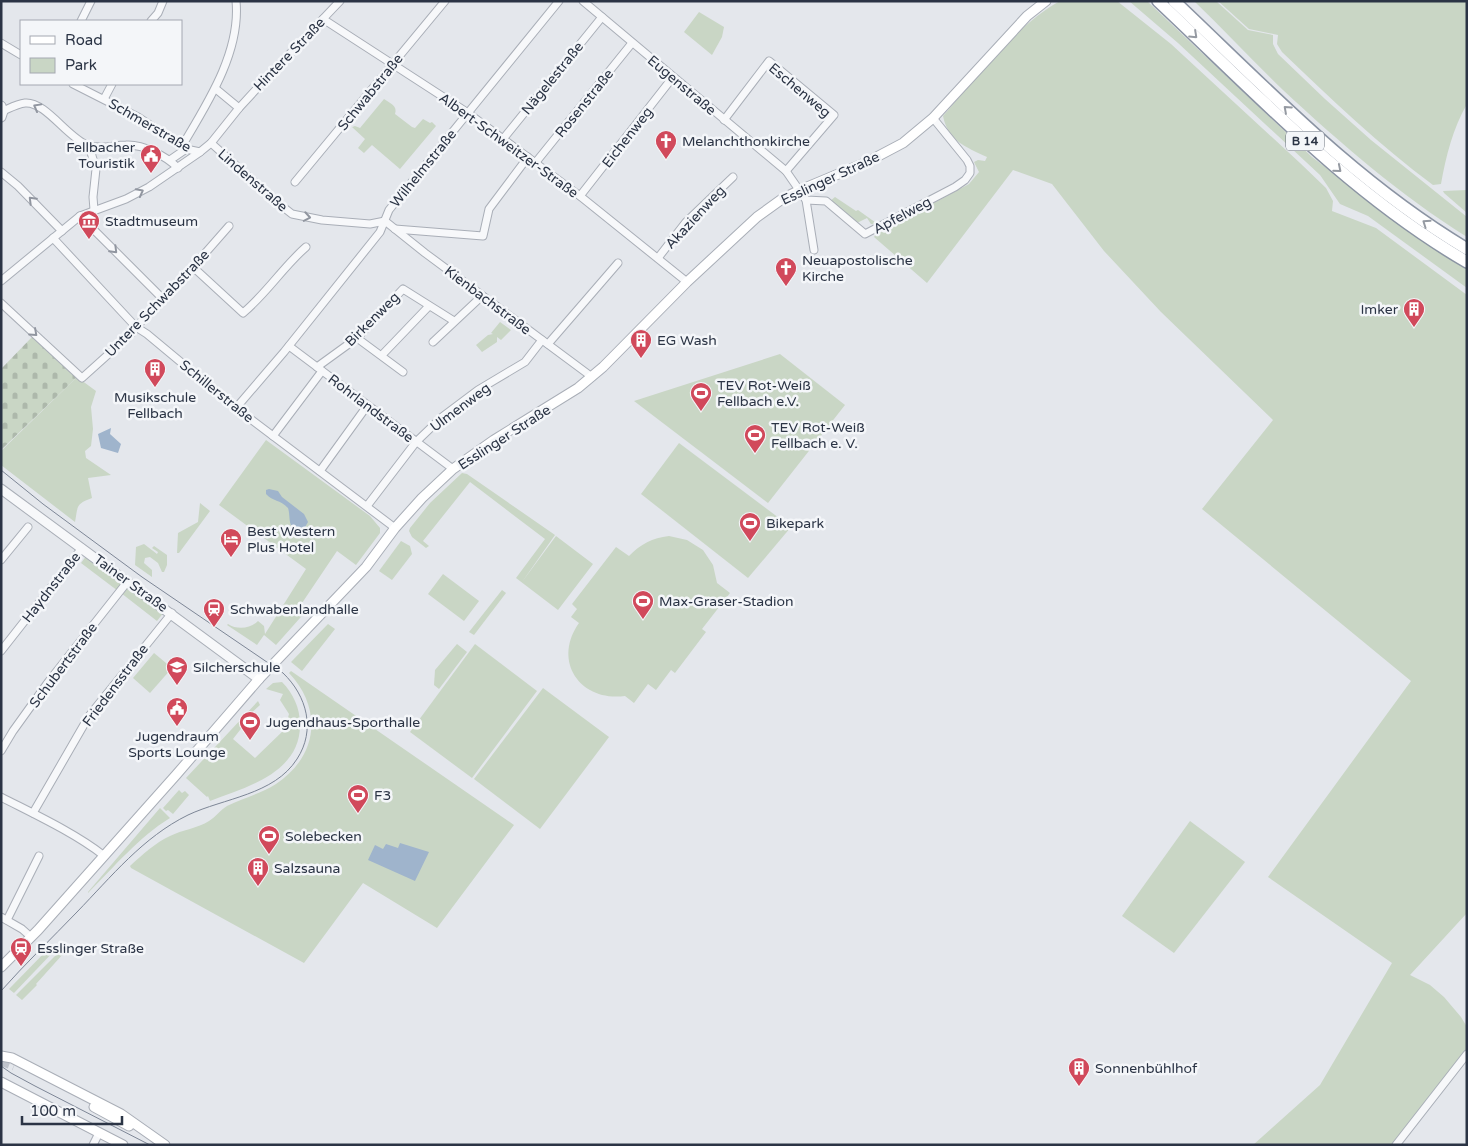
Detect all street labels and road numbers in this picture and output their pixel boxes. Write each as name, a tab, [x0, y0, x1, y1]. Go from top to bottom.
street label: Hintere Straße	[250, 14, 329, 95]
street label: Nägelestraße	[518, 38, 587, 118]
street label: Schwabstraße	[334, 50, 407, 134]
street label: Eugenstraße	[644, 52, 719, 119]
street label: Eschenweg	[765, 60, 834, 121]
street label: Rosenstraße	[552, 66, 617, 141]
street label: Albert-Schweitzer-Straße	[436, 89, 582, 202]
street label: Schmerstraße	[105, 95, 194, 156]
street label: Eichenweg	[598, 104, 656, 171]
street label: Wilhelmstraße	[387, 126, 460, 211]
road number: B 14	[1286, 132, 1324, 150]
street label: Lindenstraße	[214, 145, 291, 215]
street label: Esslinger Straße	[778, 148, 882, 209]
street label: Akazienweg	[662, 182, 729, 252]
street label: Apfelweg	[870, 193, 934, 238]
street label: Untere Schwabstraße	[102, 246, 213, 360]
street label: Kienbachstraße	[441, 262, 534, 338]
street label: Birkenweg	[342, 289, 403, 350]
street label: Schillerstraße	[176, 356, 257, 426]
street label: Rohrlandstraße	[325, 371, 417, 446]
street label: Ulmenweg	[427, 379, 494, 436]
street label: Esslinger Straße	[455, 401, 554, 474]
street label: Haydnstraße	[19, 549, 84, 626]
street label: Tainer Straße	[90, 551, 171, 616]
street label: Schubertstraße	[26, 619, 101, 711]
street label: Friedensstraße	[79, 641, 152, 730]

